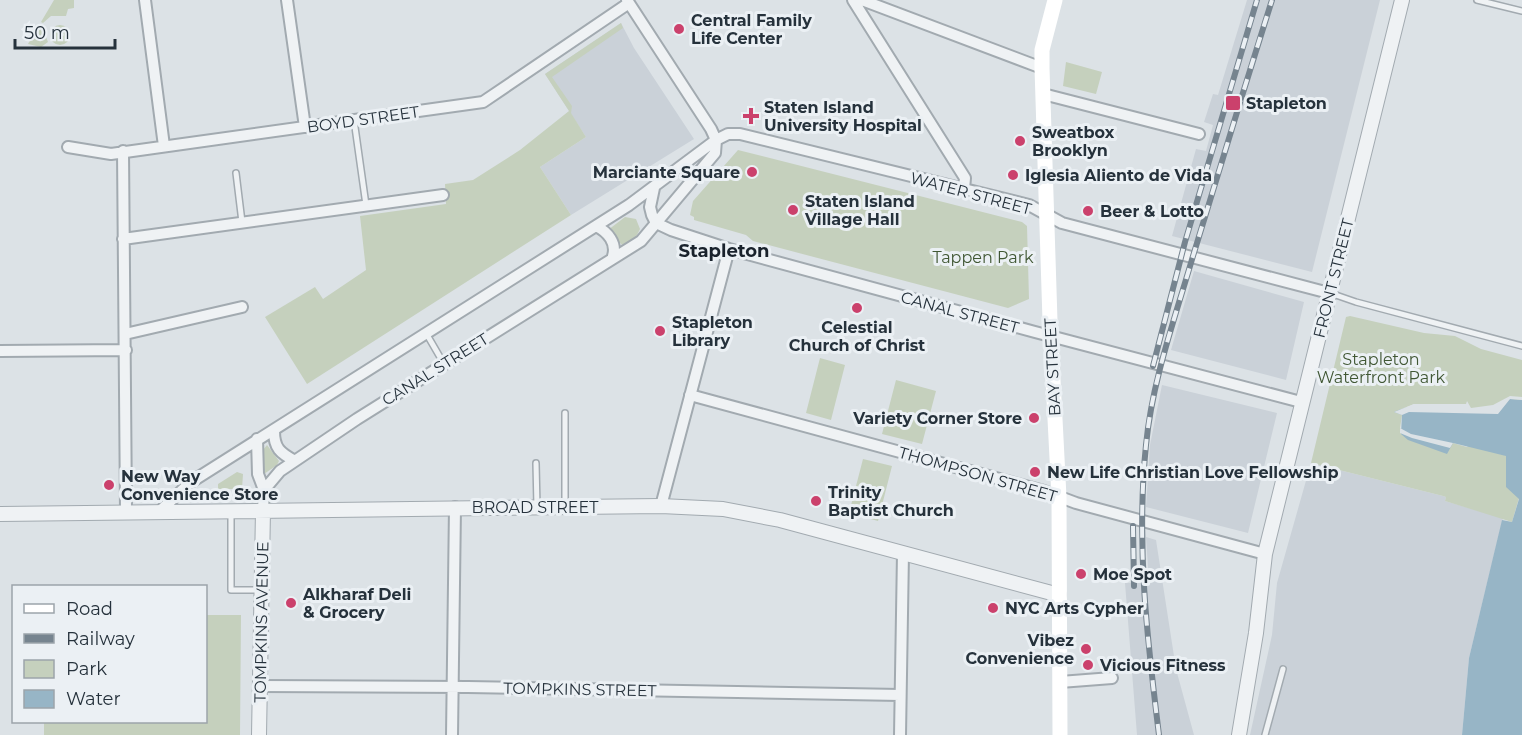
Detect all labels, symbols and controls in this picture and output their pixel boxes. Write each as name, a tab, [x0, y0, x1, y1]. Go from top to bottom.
place label: Central Family Life Center	[691, 11, 812, 48]
scale bar	[15, 12, 116, 50]
text: 50 m	[24, 22, 70, 44]
marker: Central Family Life Center	[672, 22, 686, 36]
marker: Stapleton	[1224, 94, 1242, 112]
place label: Stapleton	[1246, 94, 1327, 113]
place label: Staten Island University Hospital	[764, 98, 922, 135]
street label: BOYD STREET	[306, 102, 421, 137]
marker: Staten Island University Hospital	[742, 107, 760, 125]
place label: Sweatbox Brooklyn	[1032, 123, 1115, 160]
marker: Sweatbox Brooklyn	[1013, 134, 1027, 148]
place label: Marciante Square	[593, 163, 740, 182]
marker: Marciante Square	[745, 165, 759, 179]
place label: Iglesia Aliento de Vida	[1025, 166, 1212, 185]
street label: WATER STREET	[908, 168, 1034, 219]
marker: Iglesia Aliento de Vida	[1006, 168, 1020, 182]
place label: Staten Island Village Hall	[804, 192, 915, 229]
place label: Beer & Lotto	[1100, 202, 1204, 221]
marker: Staten Island Village Hall	[786, 203, 800, 217]
marker: Beer & Lotto	[1081, 204, 1095, 218]
street label: FRONT STREET	[1309, 216, 1358, 340]
district label: Stapleton	[678, 240, 770, 262]
park label: Tappen Park	[932, 248, 1034, 267]
street label: CANAL STREET	[899, 288, 1022, 338]
marker: Celestial Church of Christ	[850, 301, 864, 315]
place label: Stapleton Library	[672, 313, 753, 350]
street label: BAY STREET	[1040, 317, 1065, 416]
place label: Celestial Church of Christ	[789, 318, 925, 355]
marker: Stapleton Library	[653, 324, 667, 338]
street label: CANAL STREET	[379, 329, 493, 410]
park label: Stapleton Waterfront Park	[1317, 350, 1446, 387]
place label: Variety Corner Store	[852, 409, 1022, 428]
marker: Variety Corner Store	[1027, 411, 1041, 425]
street label: THOMPSON STREET	[896, 443, 1060, 506]
place label: New Life Christian Love Fellowship	[1047, 463, 1339, 482]
marker: New Life Christian Love Fellowship	[1028, 465, 1042, 479]
place label: New Way Convenience Store	[121, 467, 278, 504]
marker: New Way Convenience Store	[102, 478, 116, 492]
place label: Trinity Baptist Church	[828, 483, 954, 520]
marker: Trinity Baptist Church	[809, 494, 823, 508]
street label: BROAD STREET	[472, 498, 599, 517]
street label: TOMPKINS AVENUE	[251, 541, 272, 703]
place label: Moe Spot	[1093, 565, 1172, 584]
marker: Moe Spot	[1074, 567, 1088, 581]
legend	[12, 585, 207, 723]
place label: Alkharaf Deli & Grocery	[302, 585, 411, 622]
marker: Alkharaf Deli & Grocery	[284, 596, 298, 610]
text: Road	[66, 598, 113, 620]
place label: NYC Arts Cypher	[1005, 599, 1144, 618]
marker: NYC Arts Cypher	[986, 601, 1000, 615]
text: Railway	[66, 628, 135, 650]
place label: Vibez Convenience	[965, 631, 1074, 668]
marker: Vibez Convenience	[1079, 642, 1093, 656]
place label: Vicious Fitness	[1099, 656, 1226, 675]
text: Park	[66, 658, 107, 680]
marker: Vicious Fitness	[1081, 658, 1095, 672]
street label: TOMPKINS STREET	[503, 679, 658, 700]
text: Water	[66, 688, 121, 710]

